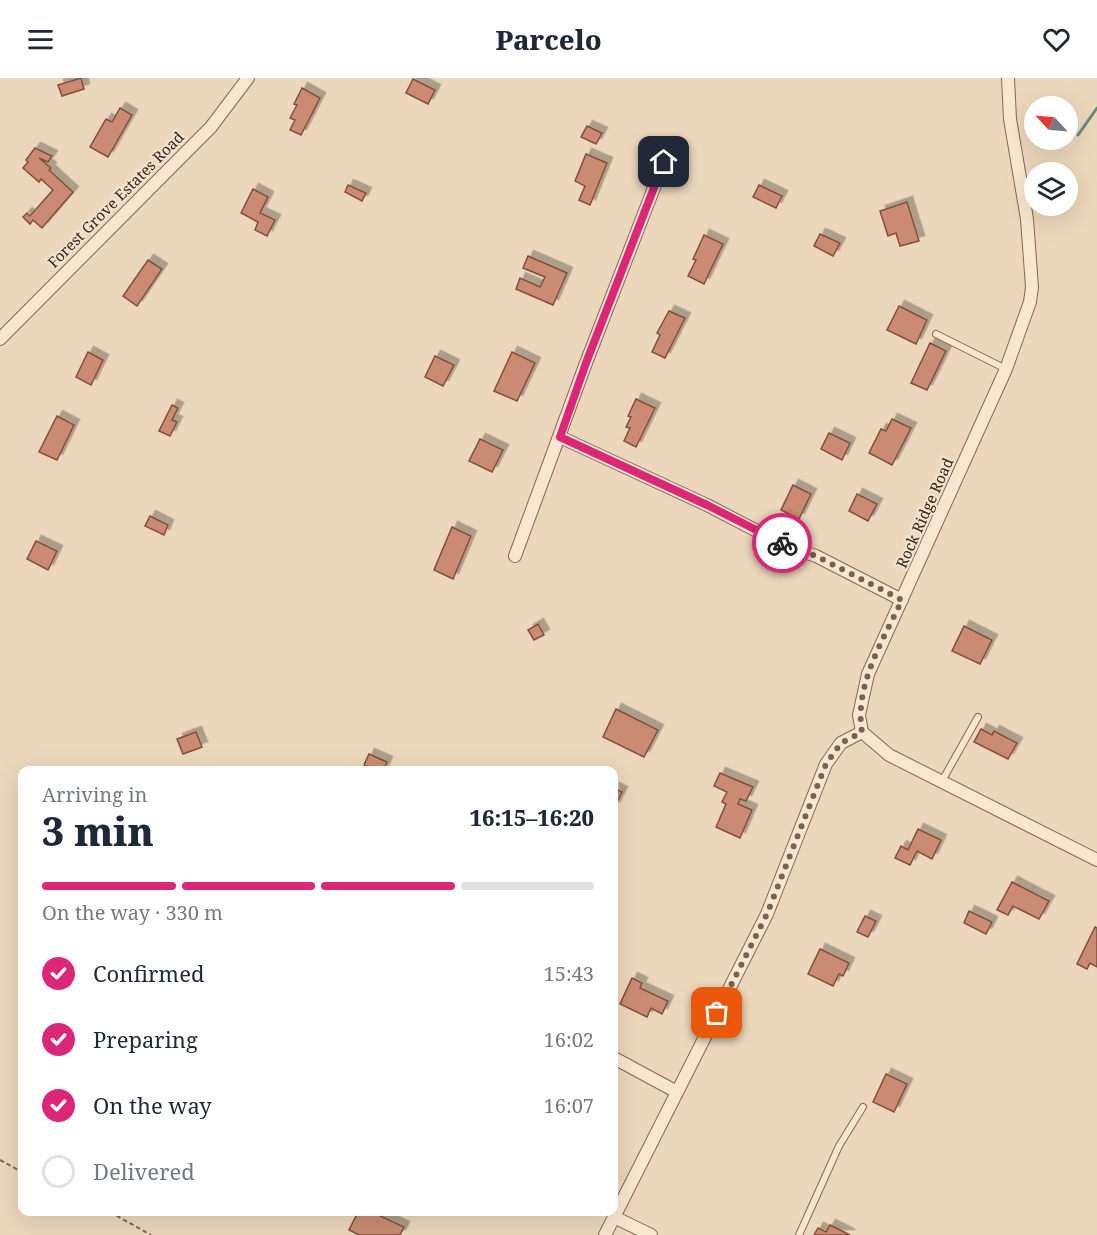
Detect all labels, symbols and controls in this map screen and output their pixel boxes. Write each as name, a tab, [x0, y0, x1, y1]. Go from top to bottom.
text: Parcelo	[495, 21, 602, 58]
icon: menu	[24, 23, 57, 56]
icon: heart	[1040, 23, 1073, 56]
north arrow	[1024, 96, 1078, 150]
map controls	[1024, 96, 1078, 216]
street label: Forest Grove Estates Road	[43, 127, 188, 272]
pin	[638, 136, 689, 187]
icon: home	[647, 145, 680, 178]
button: layers	[1024, 162, 1078, 216]
street label: Rock Ridge Road	[891, 454, 957, 571]
courier	[752, 513, 812, 573]
icon: bike	[766, 527, 799, 560]
text: Arriving in	[42, 781, 147, 808]
text: 16:15–16:20	[470, 802, 594, 832]
text: 3 min	[42, 804, 154, 857]
text: On the way · 330 m	[42, 899, 223, 926]
icon: check	[42, 957, 75, 990]
text: Confirmed	[93, 958, 204, 988]
text: 15:43	[544, 960, 594, 987]
pin	[691, 987, 742, 1038]
icon: bag	[700, 996, 733, 1029]
icon: check	[42, 1023, 75, 1056]
text: Preparing	[93, 1024, 198, 1054]
text: 16:02	[544, 1026, 594, 1053]
icon: check	[42, 1089, 75, 1122]
text: On the way	[93, 1090, 212, 1120]
text: 16:07	[544, 1092, 594, 1119]
text: Delivered	[93, 1156, 195, 1186]

